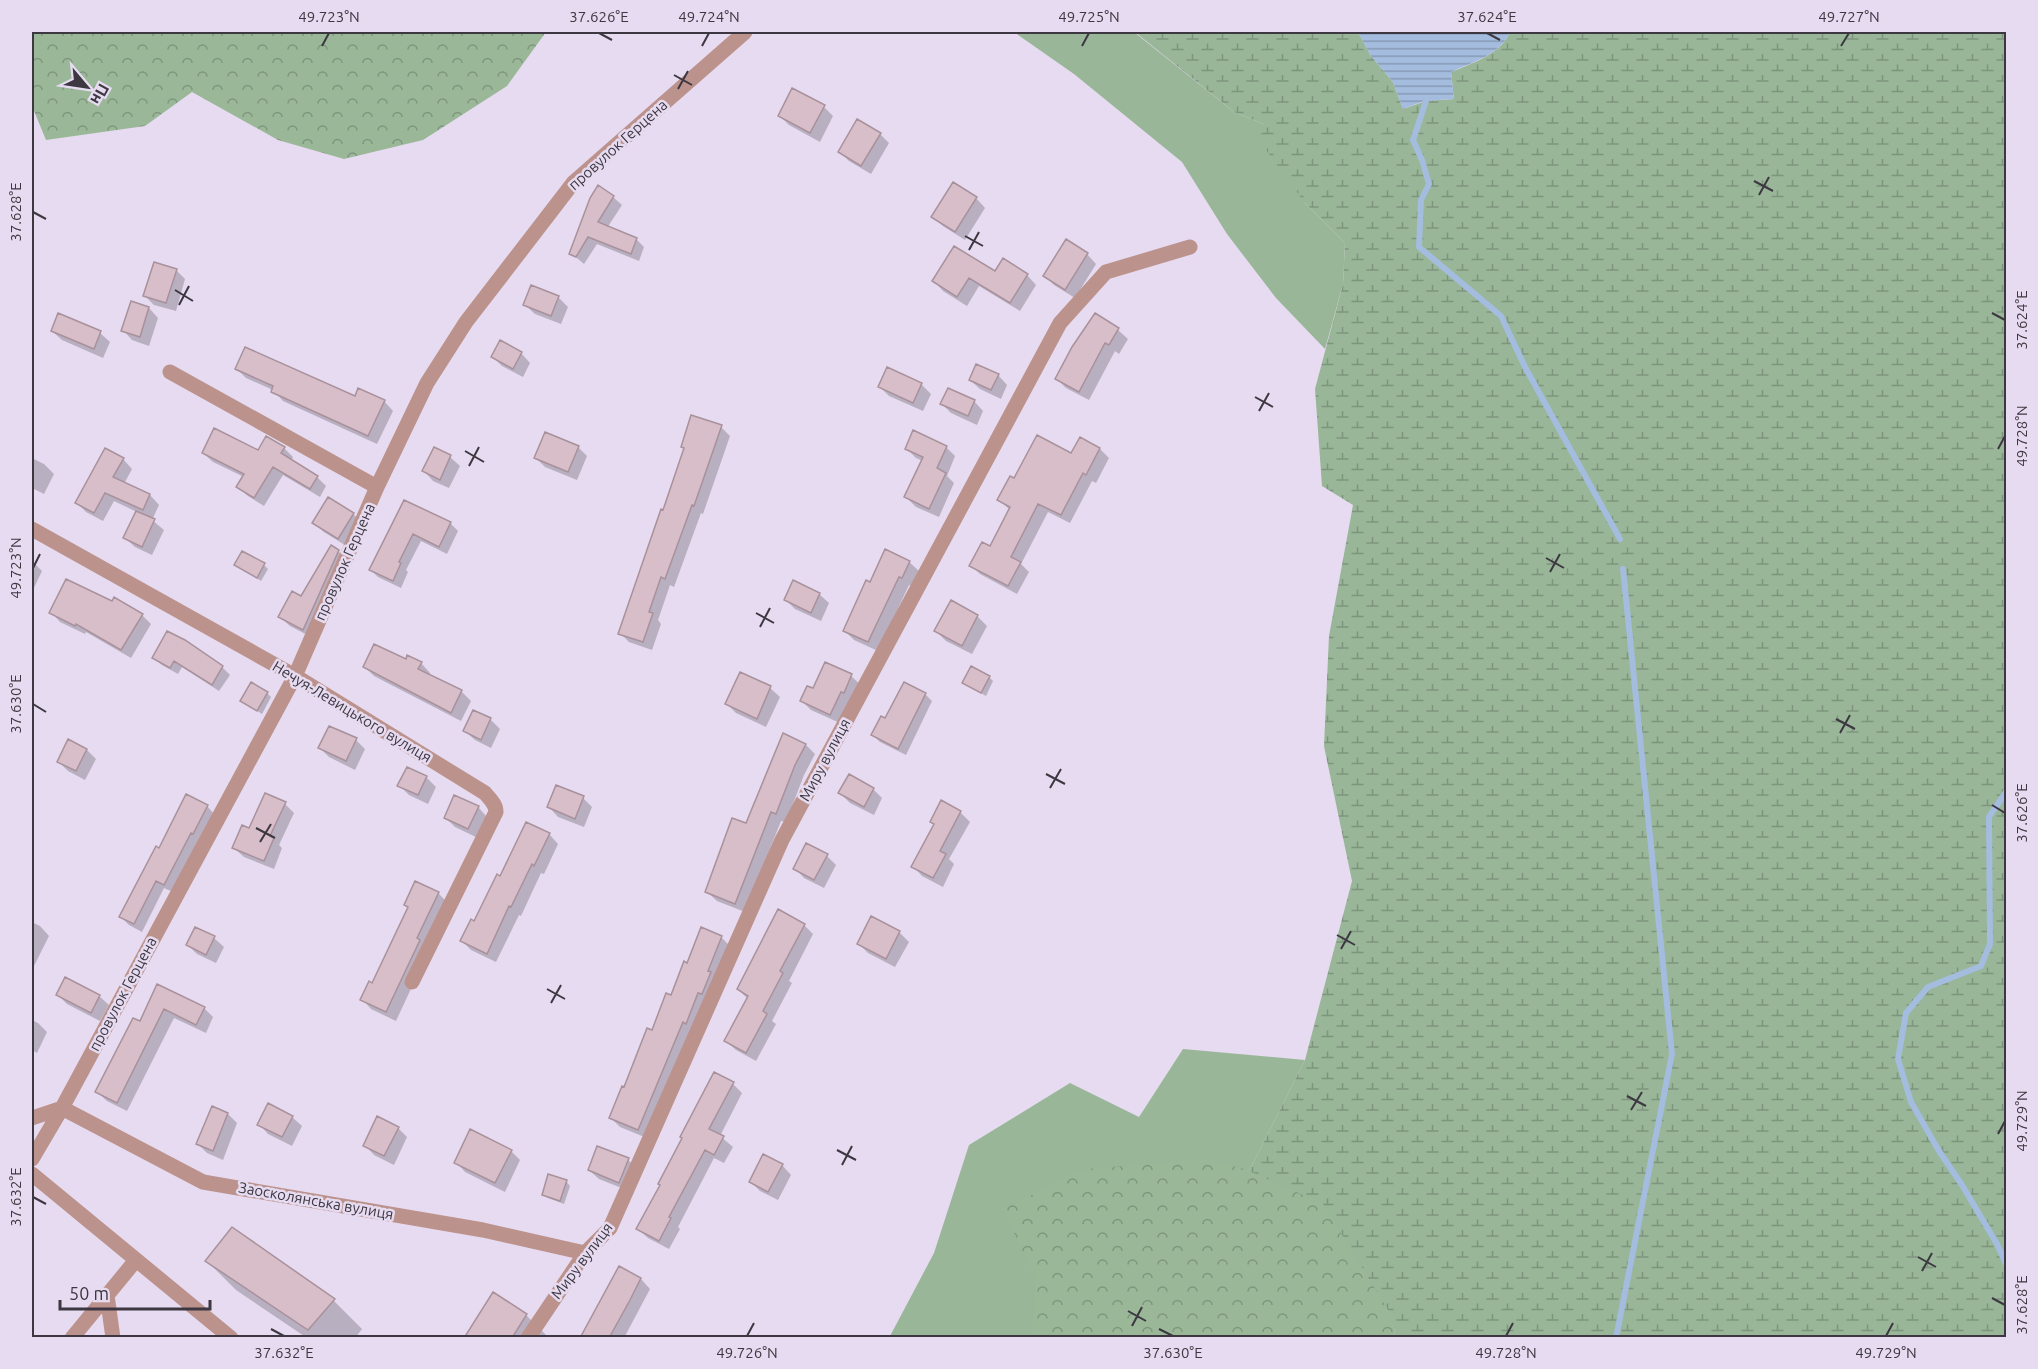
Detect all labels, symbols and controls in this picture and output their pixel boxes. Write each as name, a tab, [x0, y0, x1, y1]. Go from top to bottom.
text: 49.723°N	[298, 8, 360, 25]
text: 37.626°E	[569, 8, 629, 25]
text: 49.724°N	[678, 8, 740, 25]
text: 49.725°N	[1058, 8, 1120, 25]
text: 37.624°E	[1457, 8, 1517, 25]
text: 49.727°N	[1818, 8, 1880, 25]
north arrow	[57, 57, 117, 117]
text: Пн	[87, 81, 113, 108]
street label: провулок Герцена	[565, 96, 670, 193]
text: 37.628°E	[7, 182, 24, 242]
text: 37.624°E	[2013, 290, 2030, 350]
text: 49.728°N	[2013, 405, 2030, 467]
street label: провулок Герцена	[311, 500, 378, 623]
text: 49.723°N	[7, 537, 24, 599]
street label: Нечуя-Левицького вулиця	[270, 657, 435, 766]
text: 37.630°E	[7, 674, 24, 734]
street label: Миру вулиця	[796, 716, 853, 804]
text: 37.626°E	[2013, 783, 2030, 843]
street label: провулок Герцена	[85, 934, 160, 1054]
text: 49.729°N	[2013, 1090, 2030, 1152]
text: 37.632°E	[7, 1167, 24, 1227]
street label: Заосколянська вулиця	[237, 1179, 395, 1223]
street label: Миру вулиця	[547, 1219, 616, 1302]
scale bar	[60, 1273, 210, 1311]
text: 37.628°E	[2013, 1275, 2030, 1335]
text: 50 m	[69, 1283, 109, 1303]
text: 37.632°E	[254, 1344, 314, 1361]
text: 49.726°N	[716, 1344, 778, 1361]
text: 37.630°E	[1143, 1344, 1203, 1361]
text: 49.728°N	[1475, 1344, 1537, 1361]
text: 49.729°N	[1855, 1344, 1917, 1361]

